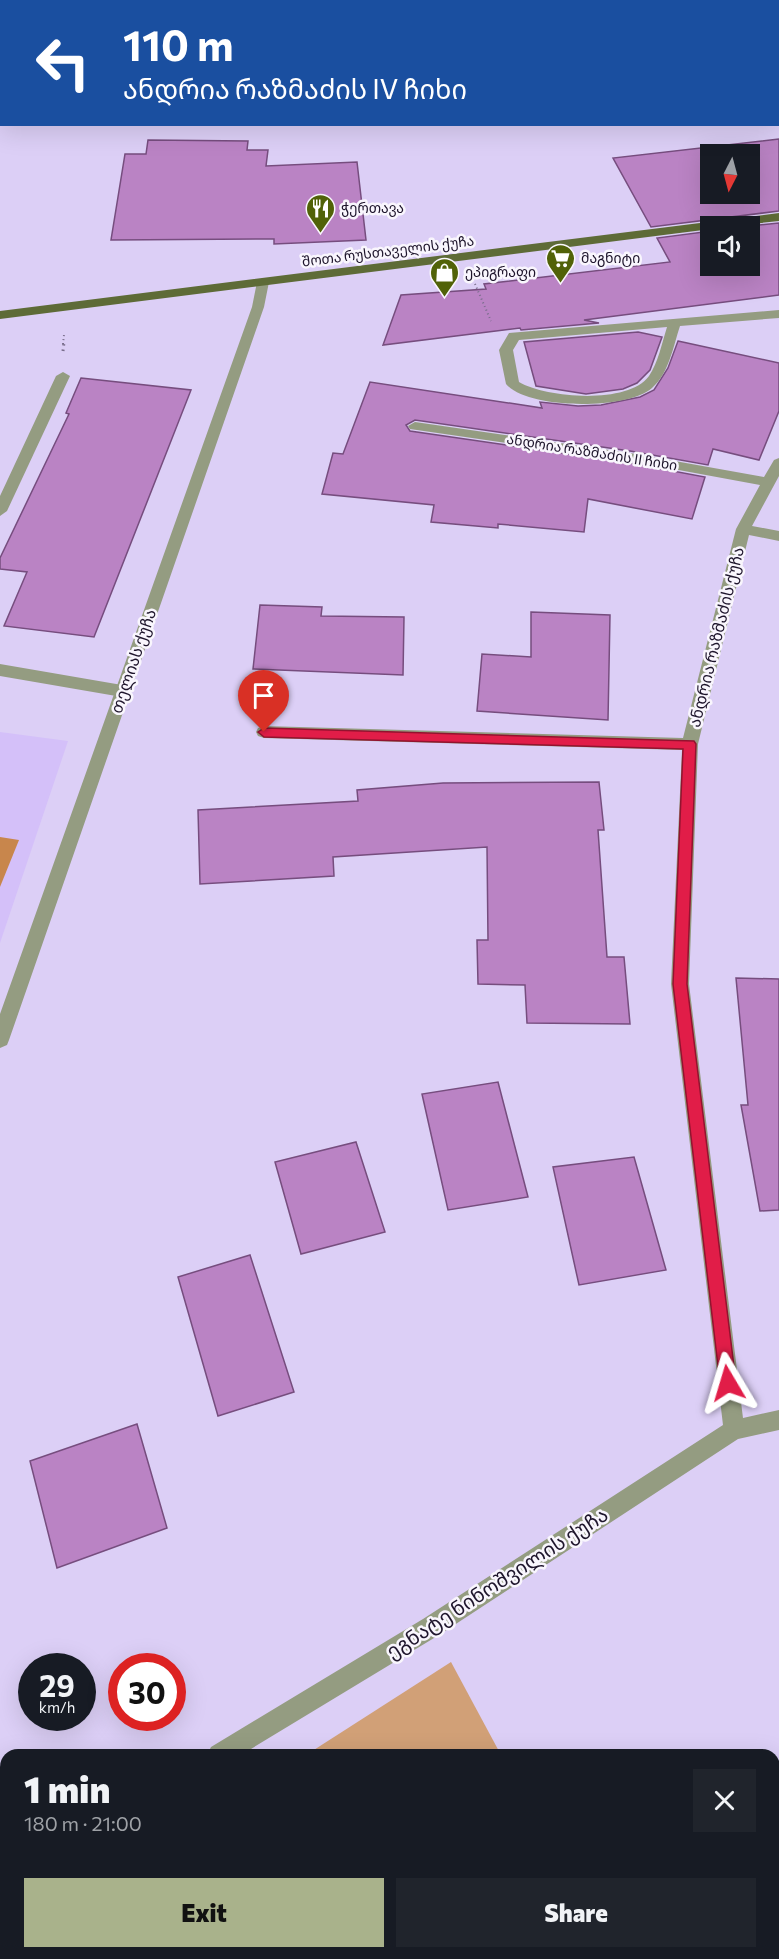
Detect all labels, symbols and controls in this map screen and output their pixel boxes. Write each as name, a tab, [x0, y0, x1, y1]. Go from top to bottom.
text: 110 m	[123, 18, 234, 70]
icon: left	[24, 24, 102, 102]
text: ანდრია რაზმაძის IV ჩიხი	[123, 72, 467, 105]
north arrow	[700, 144, 760, 204]
map controls	[700, 144, 760, 276]
restaurant icon: ჭერთავა	[304, 192, 336, 234]
place label: ჭერთავა	[341, 199, 404, 217]
button: sound	[700, 216, 760, 276]
street label: შოთა რუსთაველის ქუჩა	[301, 231, 475, 271]
supermarket icon: მაგნიტი	[544, 242, 576, 284]
place label: მაგნიტი	[581, 249, 640, 267]
shop icon: ეპიგრაფი	[428, 256, 460, 298]
place label: ეპიგრაფი	[465, 263, 536, 281]
street label: ანდრია რაზმაძის II ჩიხი	[505, 430, 679, 474]
street label: ანდრია რაზმაძის ქუჩა	[684, 545, 749, 729]
street label: თელიას ქუჩა	[106, 606, 161, 716]
pin	[238, 670, 289, 732]
icon: arrive	[247, 679, 280, 712]
position arrow	[696, 1351, 760, 1415]
street label: ეგნატე ნინოშვილის ქუჩა	[381, 1501, 613, 1665]
speed limit sign: 30	[108, 1653, 186, 1731]
text: 29	[39, 1666, 75, 1703]
text: km/h	[39, 1698, 75, 1716]
text: 1 min	[24, 1766, 110, 1810]
button: close	[693, 1769, 756, 1832]
text: 180 m · 21:00	[24, 1811, 142, 1835]
button: Exit	[24, 1878, 384, 1947]
button: Share	[396, 1878, 756, 1947]

